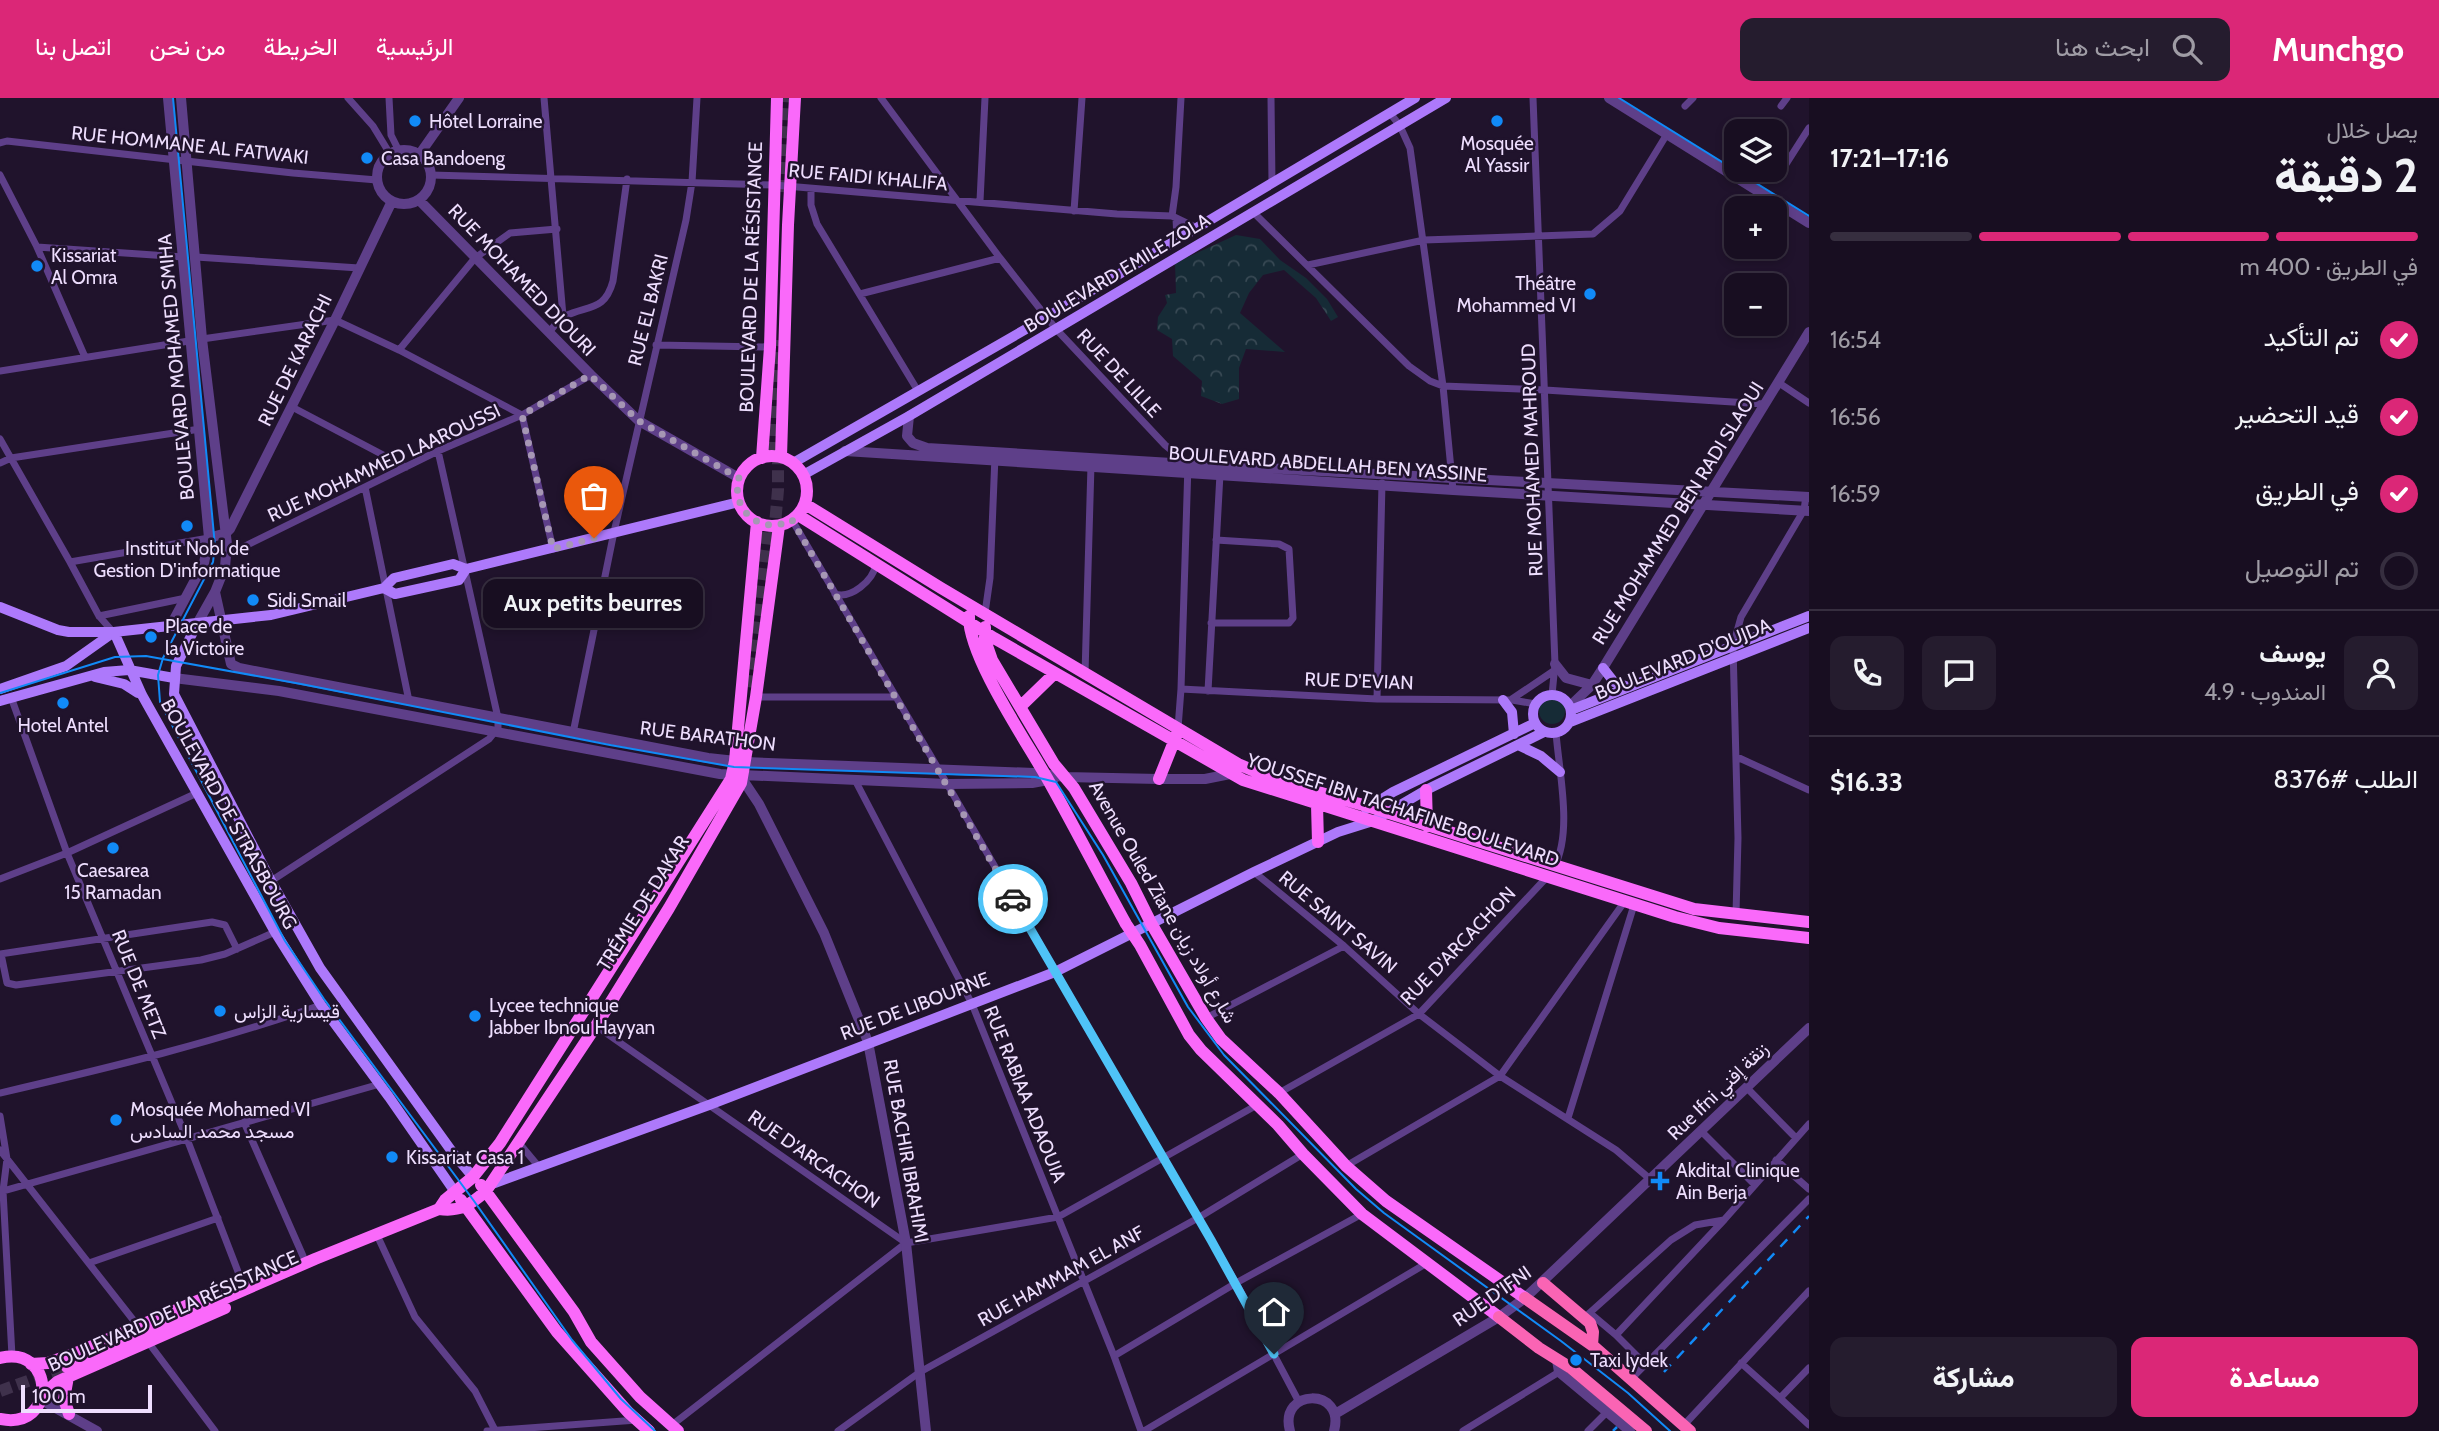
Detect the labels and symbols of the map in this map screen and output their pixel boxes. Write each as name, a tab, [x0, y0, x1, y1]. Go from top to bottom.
place label: Hôtel Lorraine	[429, 110, 543, 133]
marker: Hôtel Lorraine	[407, 113, 423, 129]
marker: Mosquée Al Yassir	[1489, 113, 1505, 129]
street label: RUE HOMMANE AL FATWAKI	[70, 121, 310, 169]
place label: Mosquée Al Yassir	[1460, 132, 1534, 177]
street label: BOULEVARD DE LA RÉSISTANCE	[734, 141, 767, 413]
place label: Casa Bandoeng	[381, 147, 506, 170]
marker: Casa Bandoeng	[359, 150, 375, 166]
street label: RUE FAIDI KHALIFA	[788, 159, 949, 195]
street label: RUE MOHAMED DIOURI	[443, 199, 601, 361]
street label: BOULEVARD EMILE ZOLA	[1020, 208, 1214, 338]
street label: BOULEVARD MOHAMED SMIHA	[153, 233, 199, 501]
place label: Kissariat Al Omra	[51, 244, 117, 289]
street label: RUE EL BAKRI	[623, 252, 673, 368]
marker: Kissariat Al Omra	[29, 258, 45, 274]
place label: Théâtre Mohammed VI	[1457, 272, 1576, 317]
marker: Théâtre Mohammed VI	[1582, 286, 1598, 302]
street label: RUE DE KARACHI	[253, 290, 337, 430]
street label: RUE DE LILLE	[1072, 324, 1166, 422]
street label: RUE MOHAMED MAHROUD	[1516, 343, 1548, 577]
street label: RUE MOHAMMED BEN RADI SLAOUI	[1587, 377, 1769, 649]
street label: RUE MOHAMMED LAAROUSSI	[264, 399, 504, 527]
street label: BOULEVARD ABDELLAH BEN YASSINE	[1168, 441, 1488, 487]
pin	[564, 466, 624, 538]
marker: Institut Nobl de Gestion D'informatique	[179, 518, 195, 534]
place label: Institut Nobl de Gestion D'informatique	[93, 537, 281, 582]
callout: Aux petits beurres	[484, 580, 704, 629]
place label: Sidi Smail	[267, 589, 347, 612]
marker: Sidi Smail	[245, 592, 261, 608]
street label: BOULEVARD D'OUJDA	[1592, 613, 1774, 705]
place label: Place de la Victoire	[165, 615, 245, 660]
marker: Place de la Victoire	[143, 629, 159, 645]
street label: RUE D'EVIAN	[1304, 668, 1414, 694]
marker: Hotel Antel	[55, 695, 71, 711]
street label: BOULEVARD DE STRASBOURG	[156, 695, 302, 933]
place label: Hotel Antel	[18, 714, 109, 737]
street label: RUE BARATHON	[639, 716, 777, 756]
street label: YOUSSEF IBN TACHAFINE BOULEVARD	[1243, 748, 1562, 872]
street label: Avenue Ouled Ziane شارع أولاد زيان	[1083, 777, 1242, 1028]
street label: TRÉMIE DE DAKAR	[591, 830, 694, 975]
marker: Caesarea 15 Ramadan	[105, 840, 121, 856]
place label: Caesarea 15 Ramadan	[64, 859, 162, 904]
courier	[978, 864, 1048, 934]
street label: RUE SAINT SAVIN	[1274, 866, 1402, 978]
street label: RUE D'ARCACHON	[1396, 882, 1520, 1010]
street label: RUE DE METZ	[107, 926, 171, 1042]
street label: RUE DE LIBOURNE	[837, 967, 993, 1045]
place label: Lycee technique Jabber Ibnou Hayyan	[488, 994, 655, 1039]
place label: قيسارية الزاس	[234, 1000, 340, 1023]
street label: RUE RABIAA ADAOUIA	[979, 1002, 1071, 1186]
marker: قيسارية الزاس	[212, 1003, 228, 1019]
marker: Lycee technique Jabber Ibnou Hayyan	[467, 1008, 483, 1024]
street label: Rue Ifni زنقة إفني	[1663, 1037, 1776, 1148]
street label: RUE BACHIR IBRAHIMI	[879, 1057, 933, 1245]
place label: Mosquée Mohamed VI مسجد محمد السادس	[130, 1098, 311, 1143]
street label: RUE D'ARCACHON	[744, 1105, 884, 1213]
marker: Mosquée Mohamed VI مسجد محمد السادس	[108, 1112, 124, 1128]
place label: Kissariat Casa 1	[406, 1146, 524, 1169]
marker: Kissariat Casa 1	[384, 1149, 400, 1165]
place label: Akdital Clinique Ain Berja	[1676, 1159, 1800, 1204]
marker: Akdital Clinique Ain Berja	[1650, 1171, 1670, 1191]
street label: RUE HAMMAM EL ANF	[974, 1221, 1148, 1331]
street label: BOULEVARD DE LA RÉSISTANCE	[44, 1244, 302, 1377]
street label: RUE D'IFNI	[1448, 1261, 1536, 1331]
pin	[1244, 1282, 1304, 1354]
place label: Taxi lydek	[1590, 1349, 1668, 1372]
marker: Taxi lydek	[1568, 1352, 1584, 1368]
scale bar	[21, 1382, 152, 1414]

